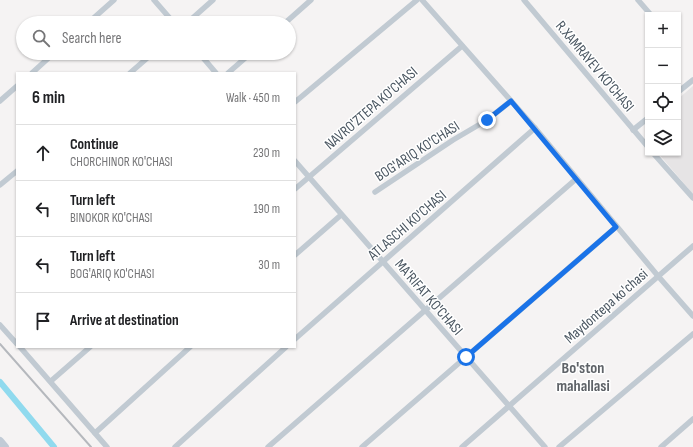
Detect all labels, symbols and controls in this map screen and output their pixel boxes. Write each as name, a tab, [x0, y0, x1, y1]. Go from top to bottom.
map controls	[645, 12, 681, 156]
button: +	[645, 12, 681, 48]
search box	[16, 16, 296, 60]
street label: R.XAMRAYEV KO'CHASI	[551, 17, 638, 116]
icon: search	[30, 27, 52, 49]
text: Search here	[62, 29, 122, 48]
button: −	[645, 48, 681, 84]
street label: NAVRO'ZTEPA KO'CHASI	[321, 63, 422, 154]
button: locate	[645, 84, 681, 120]
text: 6 min	[32, 88, 65, 108]
text: Walk · 450 m	[226, 90, 280, 106]
route end	[478, 111, 496, 129]
street label: BOG'ARIQ KO'CHASI	[371, 117, 463, 186]
button: layers	[645, 120, 681, 156]
text: Continue	[70, 135, 119, 154]
icon: ahead	[32, 142, 54, 164]
text: 230 m	[253, 145, 280, 161]
text: CHORCHINOR KO'CHASI	[70, 154, 173, 170]
street label: ATLASCHI KO'CHASI	[363, 186, 450, 265]
text: Turn left	[70, 191, 115, 210]
icon: left	[32, 198, 54, 220]
text: 190 m	[253, 201, 280, 217]
text: BINOKOR KO'CHASI	[70, 210, 152, 226]
text: Turn left	[70, 247, 115, 266]
icon: left	[32, 254, 54, 276]
street label: MA'RIFAT KO'CHASI	[390, 255, 467, 339]
text: 30 m	[258, 257, 280, 273]
street label: Maydontepa ko'chasi	[561, 265, 652, 348]
text: BOG'ARIQ KO'CHASI	[70, 266, 154, 282]
icon: arrive	[32, 310, 54, 332]
text: Arrive at destination	[70, 311, 179, 330]
route start	[457, 348, 475, 366]
district label: Bo'ston mahallasi	[556, 359, 610, 396]

